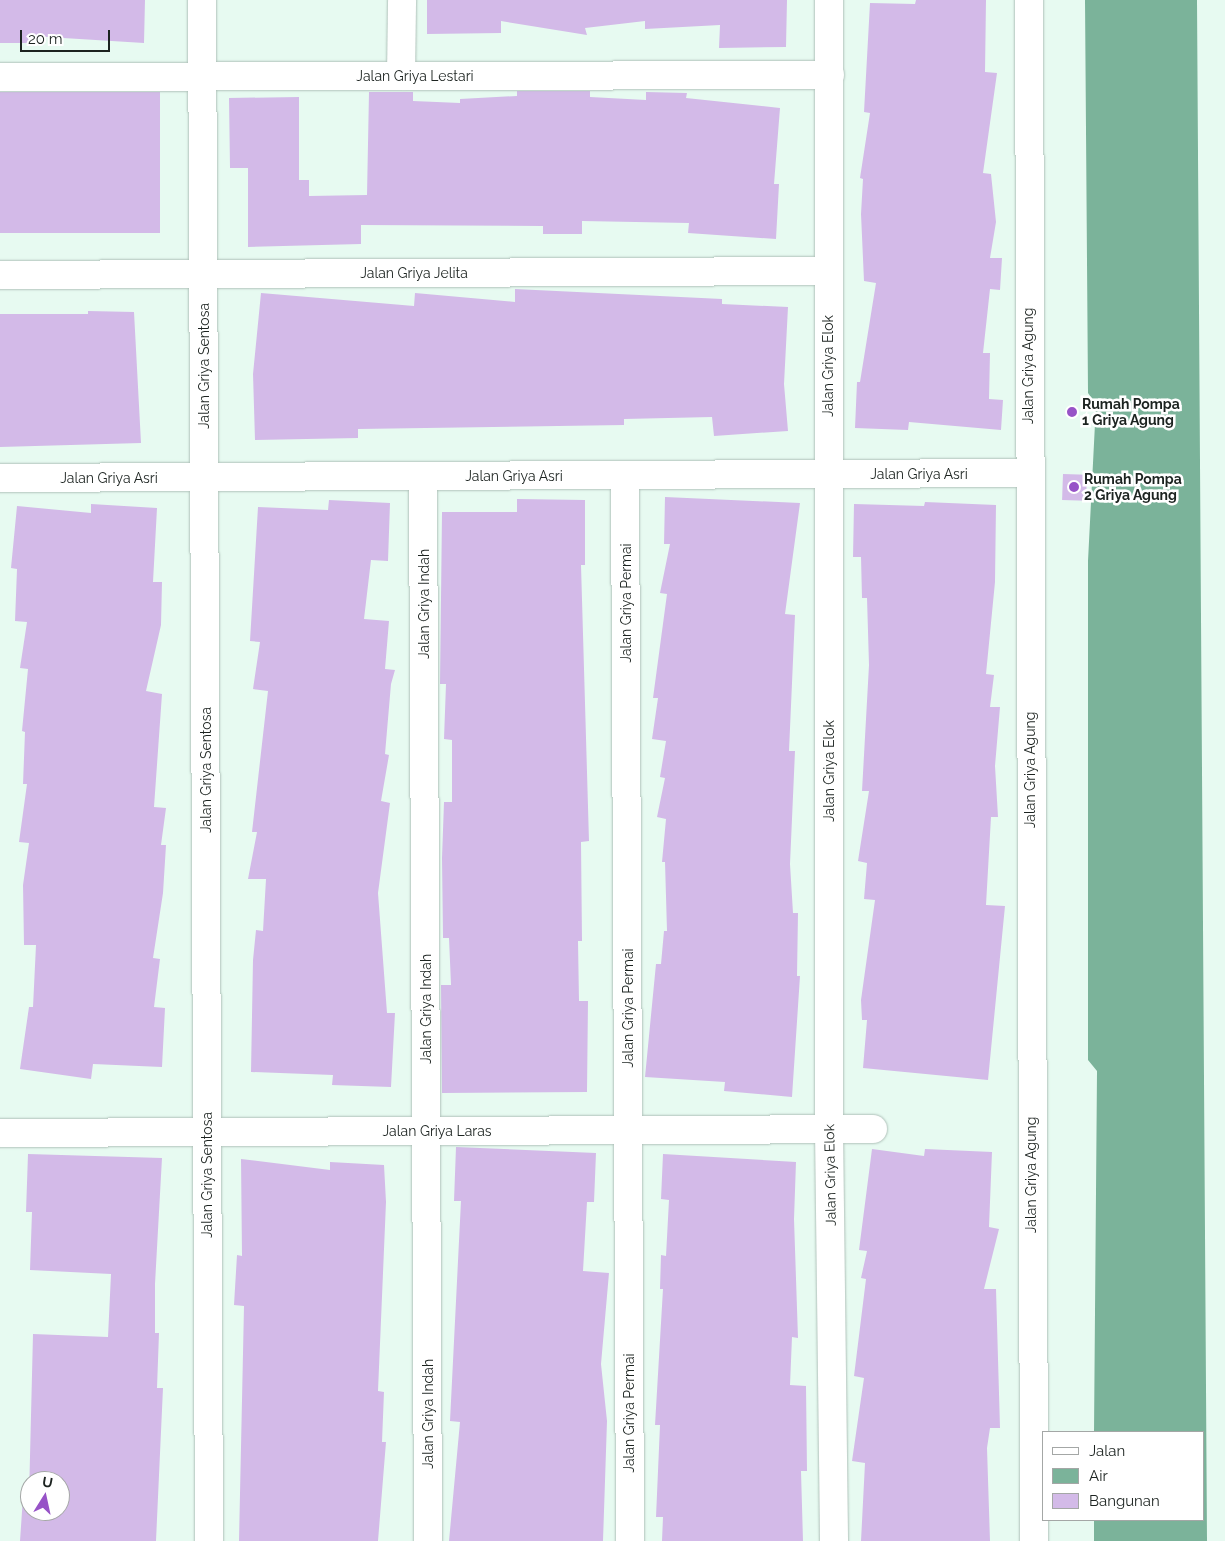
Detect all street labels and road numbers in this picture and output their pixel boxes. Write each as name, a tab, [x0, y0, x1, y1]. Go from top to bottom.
street label: Jalan Griya Lestari	[356, 68, 474, 84]
street label: Jalan Griya Jelita	[360, 265, 468, 281]
street label: Jalan Griya Sentosa	[196, 303, 212, 429]
street label: Jalan Griya Agung	[1020, 307, 1036, 425]
street label: Jalan Griya Elok	[820, 315, 836, 417]
street label: Jalan Griya Asri	[870, 466, 968, 482]
street label: Jalan Griya Asri	[465, 468, 563, 484]
street label: Jalan Griya Asri	[60, 470, 158, 486]
street label: Jalan Griya Permai	[618, 543, 634, 663]
street label: Jalan Griya Indah	[416, 549, 432, 659]
street label: Jalan Griya Sentosa	[198, 707, 214, 833]
street label: Jalan Griya Agung	[1022, 711, 1038, 829]
street label: Jalan Griya Elok	[821, 720, 837, 822]
street label: Jalan Griya Permai	[620, 948, 636, 1068]
street label: Jalan Griya Indah	[418, 954, 434, 1064]
street label: Jalan Griya Sentosa	[199, 1112, 215, 1238]
street label: Jalan Griya Agung	[1023, 1116, 1039, 1234]
street label: Jalan Griya Laras	[382, 1123, 492, 1139]
street label: Jalan Griya Elok	[821, 1124, 839, 1226]
street label: Jalan Griya Permai	[621, 1353, 637, 1473]
street label: Jalan Griya Indah	[420, 1359, 436, 1469]

